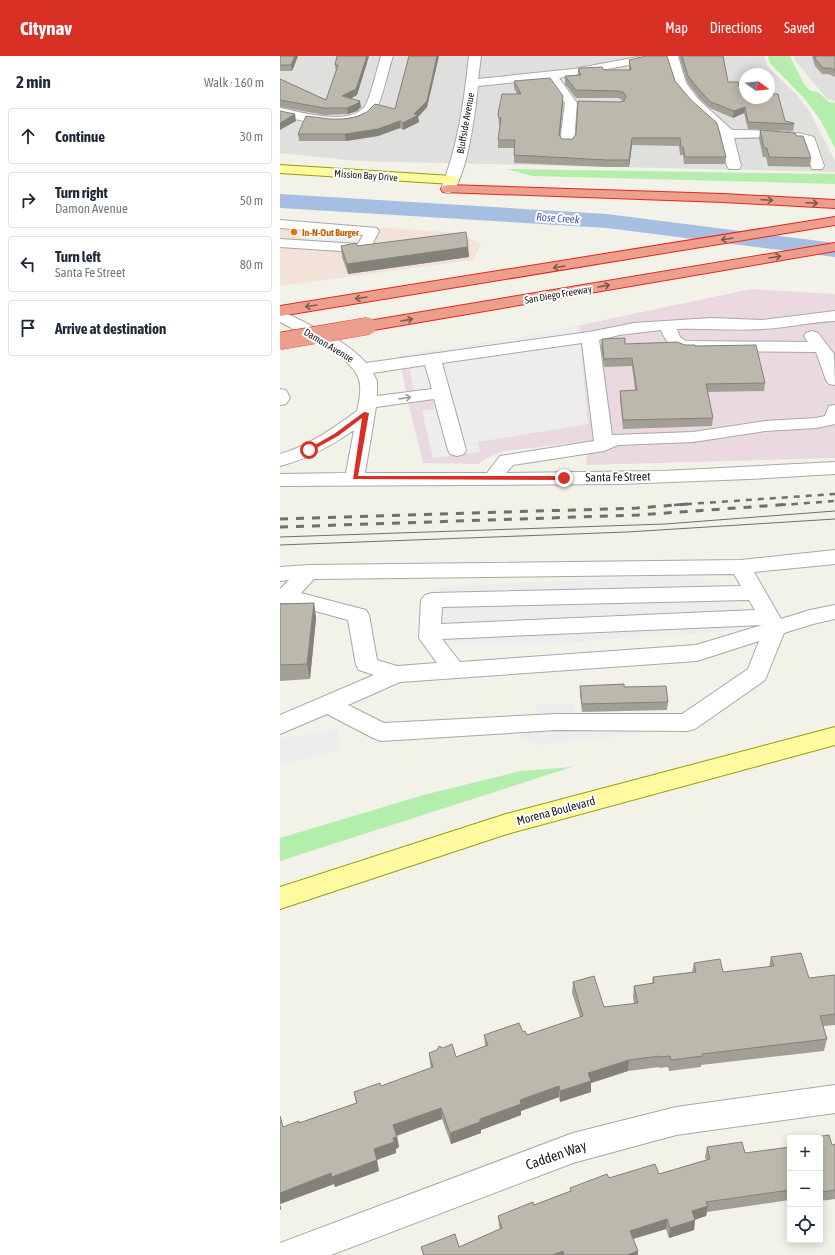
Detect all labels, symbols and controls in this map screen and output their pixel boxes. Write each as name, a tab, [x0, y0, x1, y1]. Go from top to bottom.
text: Citynav	[20, 17, 72, 39]
text: Map	[665, 20, 688, 36]
text: Directions	[710, 20, 762, 36]
text: Saved	[784, 20, 815, 36]
north arrow	[739, 68, 775, 104]
text: 2 min	[16, 72, 51, 92]
text: Walk · 160 m	[204, 75, 264, 90]
street label: Bluffside Avenue	[455, 91, 476, 154]
icon: ahead	[17, 125, 39, 147]
text: Continue	[55, 128, 105, 145]
text: 30 m	[240, 129, 263, 144]
street label: Mission Bay Drive	[334, 168, 399, 183]
text: Turn right	[55, 184, 108, 201]
icon: right	[17, 189, 39, 211]
text: 50 m	[240, 193, 263, 208]
one-way arrow	[760, 197, 773, 204]
one-way arrow	[805, 199, 818, 206]
text: Damon Avenue	[55, 201, 128, 216]
water label: Rose Creek	[536, 210, 580, 226]
marker: In-N-Out Burger	[289, 227, 299, 237]
place label: In-N-Out Burger	[302, 227, 360, 238]
one-way arrow	[721, 235, 734, 243]
text: Turn left	[55, 248, 101, 265]
icon: left	[17, 253, 39, 275]
one-way arrow	[768, 253, 781, 261]
text: 80 m	[240, 257, 263, 272]
one-way arrow	[553, 263, 566, 271]
text: Santa Fe Street	[55, 265, 126, 280]
one-way arrow	[597, 282, 610, 290]
street label: San Diego Freeway	[524, 283, 593, 306]
one-way arrow	[355, 294, 368, 302]
one-way arrow	[305, 302, 318, 310]
one-way arrow	[400, 316, 413, 324]
icon: arrive	[17, 317, 39, 339]
text: Arrive at destination	[55, 320, 166, 337]
street label: Damon Avenue	[302, 326, 356, 365]
one-way arrow	[398, 394, 411, 402]
route start	[300, 441, 318, 459]
route end	[555, 469, 573, 487]
street label: Santa Fe Street	[585, 469, 651, 485]
street label: Morena Boulevard	[515, 794, 597, 828]
map controls	[787, 1135, 823, 1243]
button: +	[787, 1135, 823, 1171]
street label: Cadden Way	[524, 1137, 589, 1173]
button: −	[787, 1171, 823, 1207]
button: locate	[787, 1207, 823, 1243]

